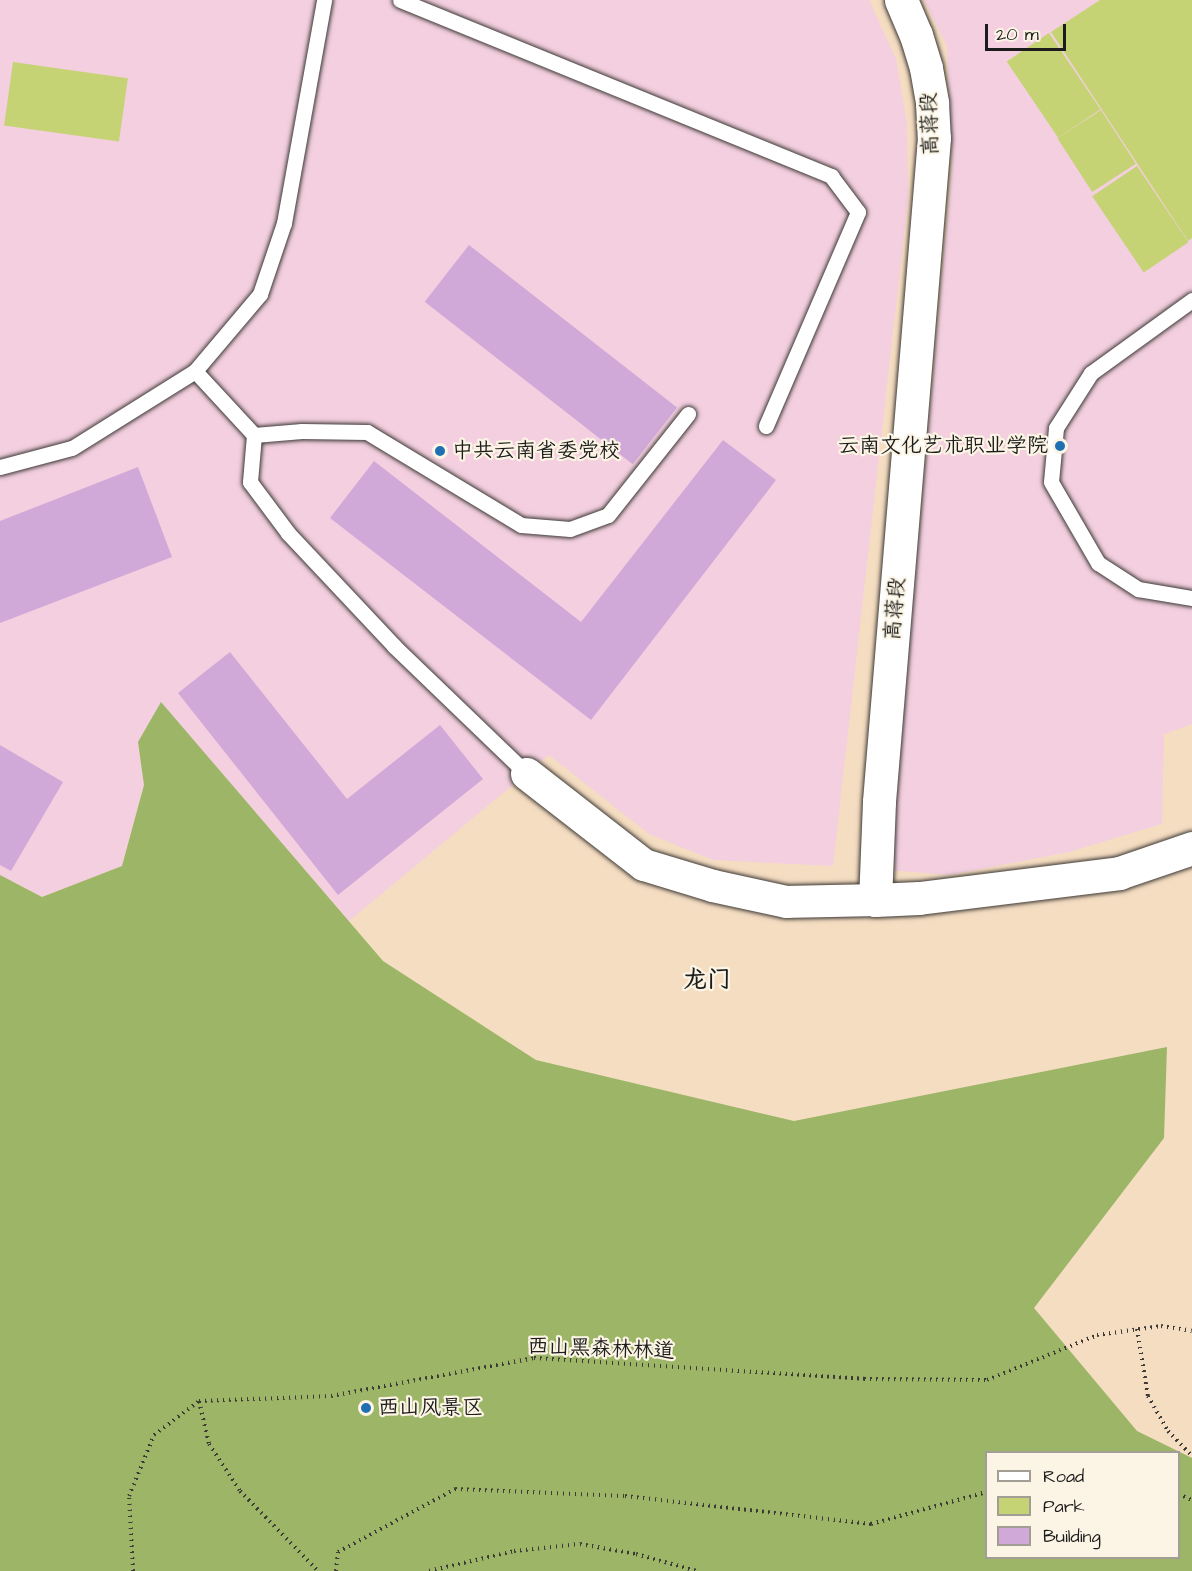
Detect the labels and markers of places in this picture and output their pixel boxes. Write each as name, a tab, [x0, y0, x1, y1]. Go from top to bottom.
place label: 云南文化艺术职业学院	[838, 433, 1048, 459]
place label: 中共云南省委党校	[452, 438, 620, 464]
marker: 云南文化艺术职业学院	[1053, 439, 1067, 453]
marker: 中共云南省委党校	[433, 444, 447, 458]
place label: 西山风景区	[378, 1395, 483, 1421]
marker: 西山风景区	[359, 1401, 373, 1415]

